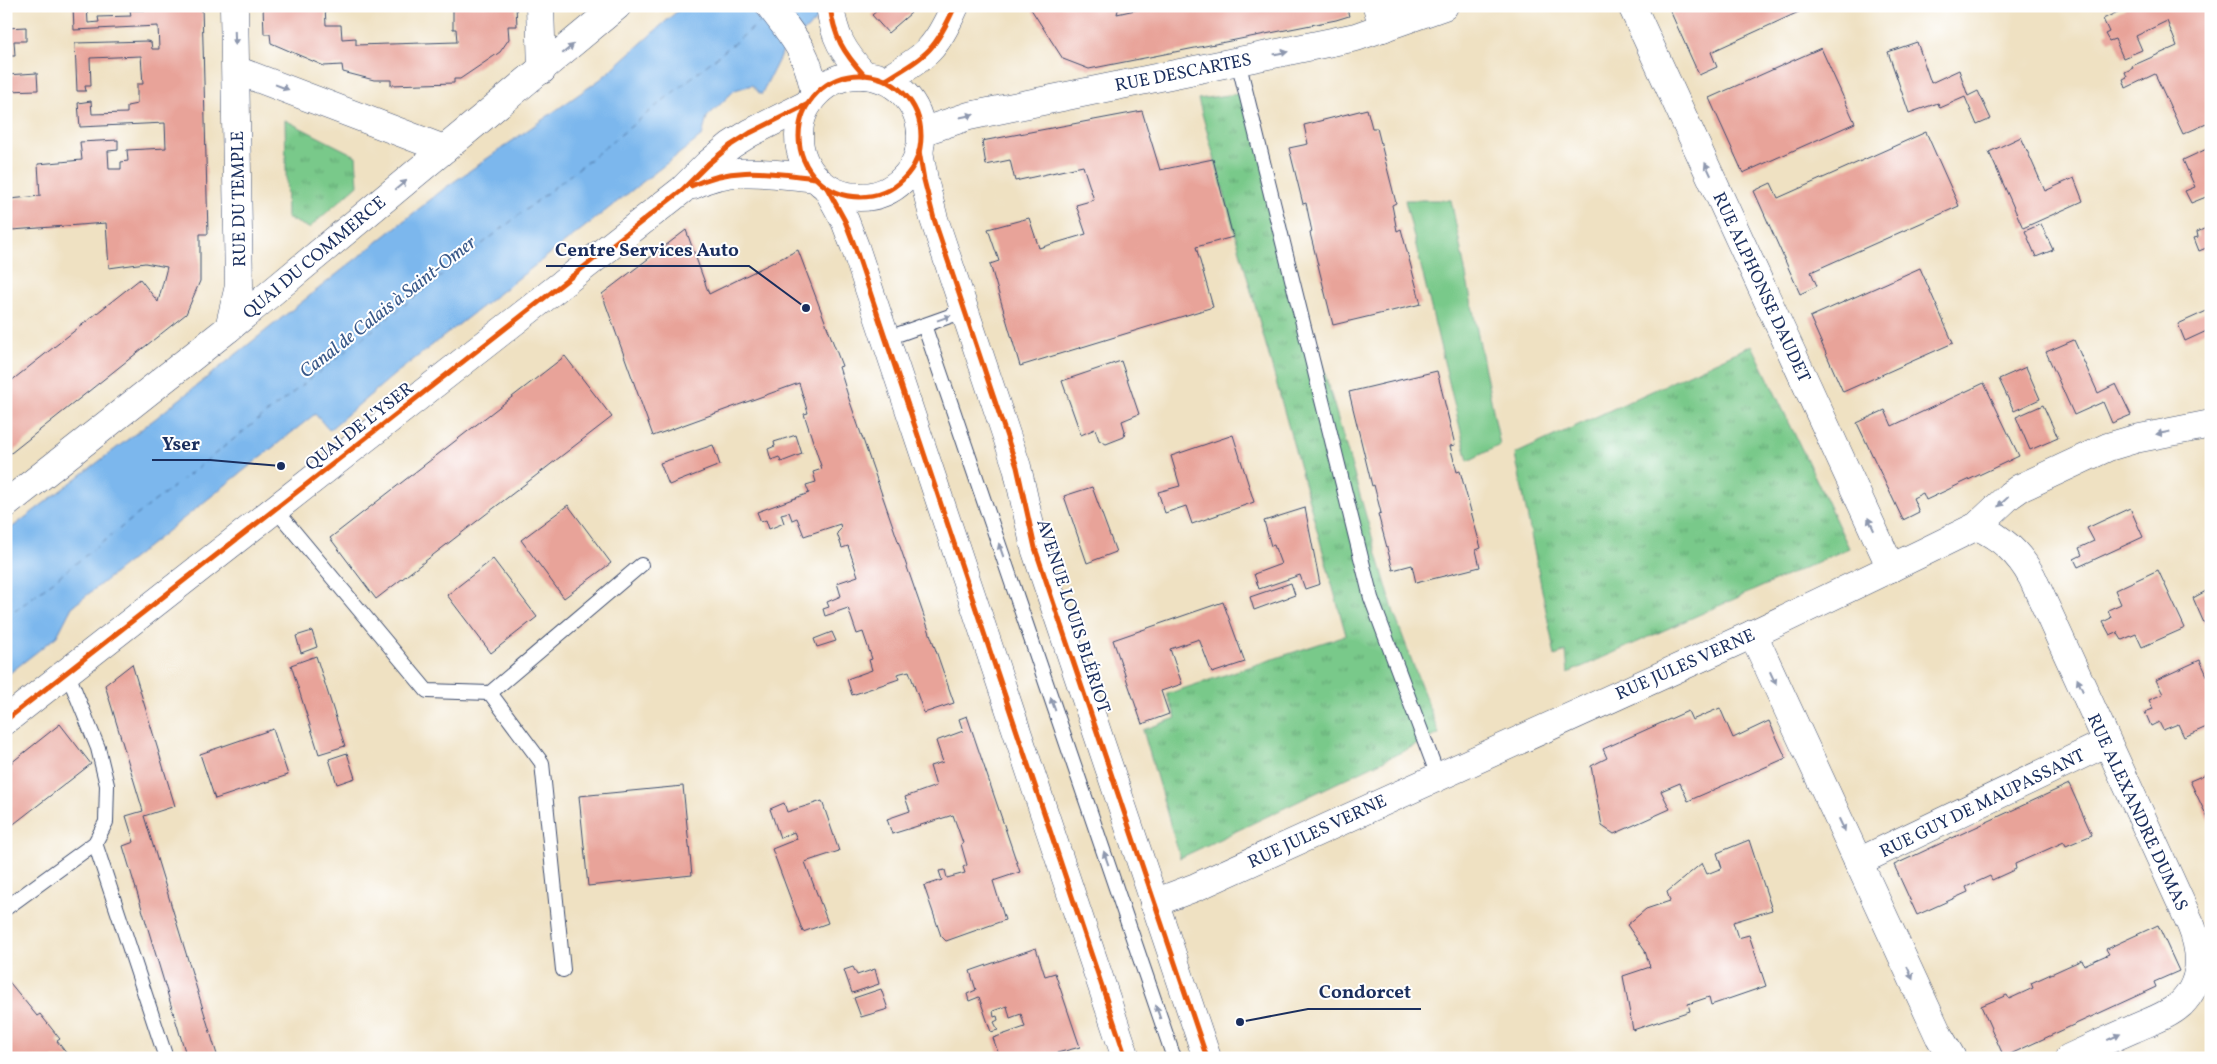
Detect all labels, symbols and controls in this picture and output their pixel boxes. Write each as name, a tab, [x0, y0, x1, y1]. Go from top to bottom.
one-way arrow	[231, 30, 239, 46]
one-way arrow	[561, 43, 574, 54]
street label: RUE DESCARTES	[1113, 48, 1254, 99]
one-way arrow	[1273, 48, 1289, 56]
one-way arrow	[275, 83, 290, 91]
one-way arrow	[959, 112, 975, 120]
street label: RUE DU TEMPLE	[226, 130, 253, 267]
one-way arrow	[1703, 162, 1711, 176]
one-way arrow	[394, 179, 407, 190]
street label: RUE ALPHONSE DAUDET	[1705, 188, 1816, 387]
street label: QUAI DU COMMERCE	[238, 191, 392, 326]
water label: Canal de Calais à Saint-Omer	[294, 230, 483, 385]
callout: Centre Services Auto	[546, 232, 749, 266]
text: Centre Services Auto	[555, 238, 739, 264]
one-way arrow	[937, 314, 952, 322]
street label: QUAI DE L'YSER	[300, 377, 419, 477]
callout: Yser	[152, 426, 210, 460]
one-way arrow	[2155, 430, 2171, 438]
text: Yser	[162, 432, 200, 458]
one-way arrow	[1997, 496, 2009, 508]
street label: AVENUE LOUIS BLÉRIOT	[1029, 516, 1116, 717]
one-way arrow	[1867, 517, 1875, 531]
one-way arrow	[996, 543, 1004, 558]
street label: RUE JULES VERNE	[1612, 623, 1760, 707]
one-way arrow	[1770, 671, 1778, 685]
one-way arrow	[2075, 678, 2083, 692]
one-way arrow	[1049, 696, 1057, 711]
street label: RUE ALEXANDRE DUMAS	[2080, 710, 2193, 915]
street label: RUE GUY DE MAUPASSANT	[1876, 743, 2090, 865]
street label: RUE JULES VERNE	[1244, 789, 1391, 875]
one-way arrow	[1837, 818, 1846, 833]
one-way arrow	[1102, 850, 1110, 865]
one-way arrow	[1907, 966, 1915, 980]
callout: Condorcet	[1308, 975, 1421, 1009]
text: Condorcet	[1319, 980, 1411, 1006]
one-way arrow	[1154, 1004, 1162, 1019]
one-way arrow	[2106, 1033, 2121, 1042]

